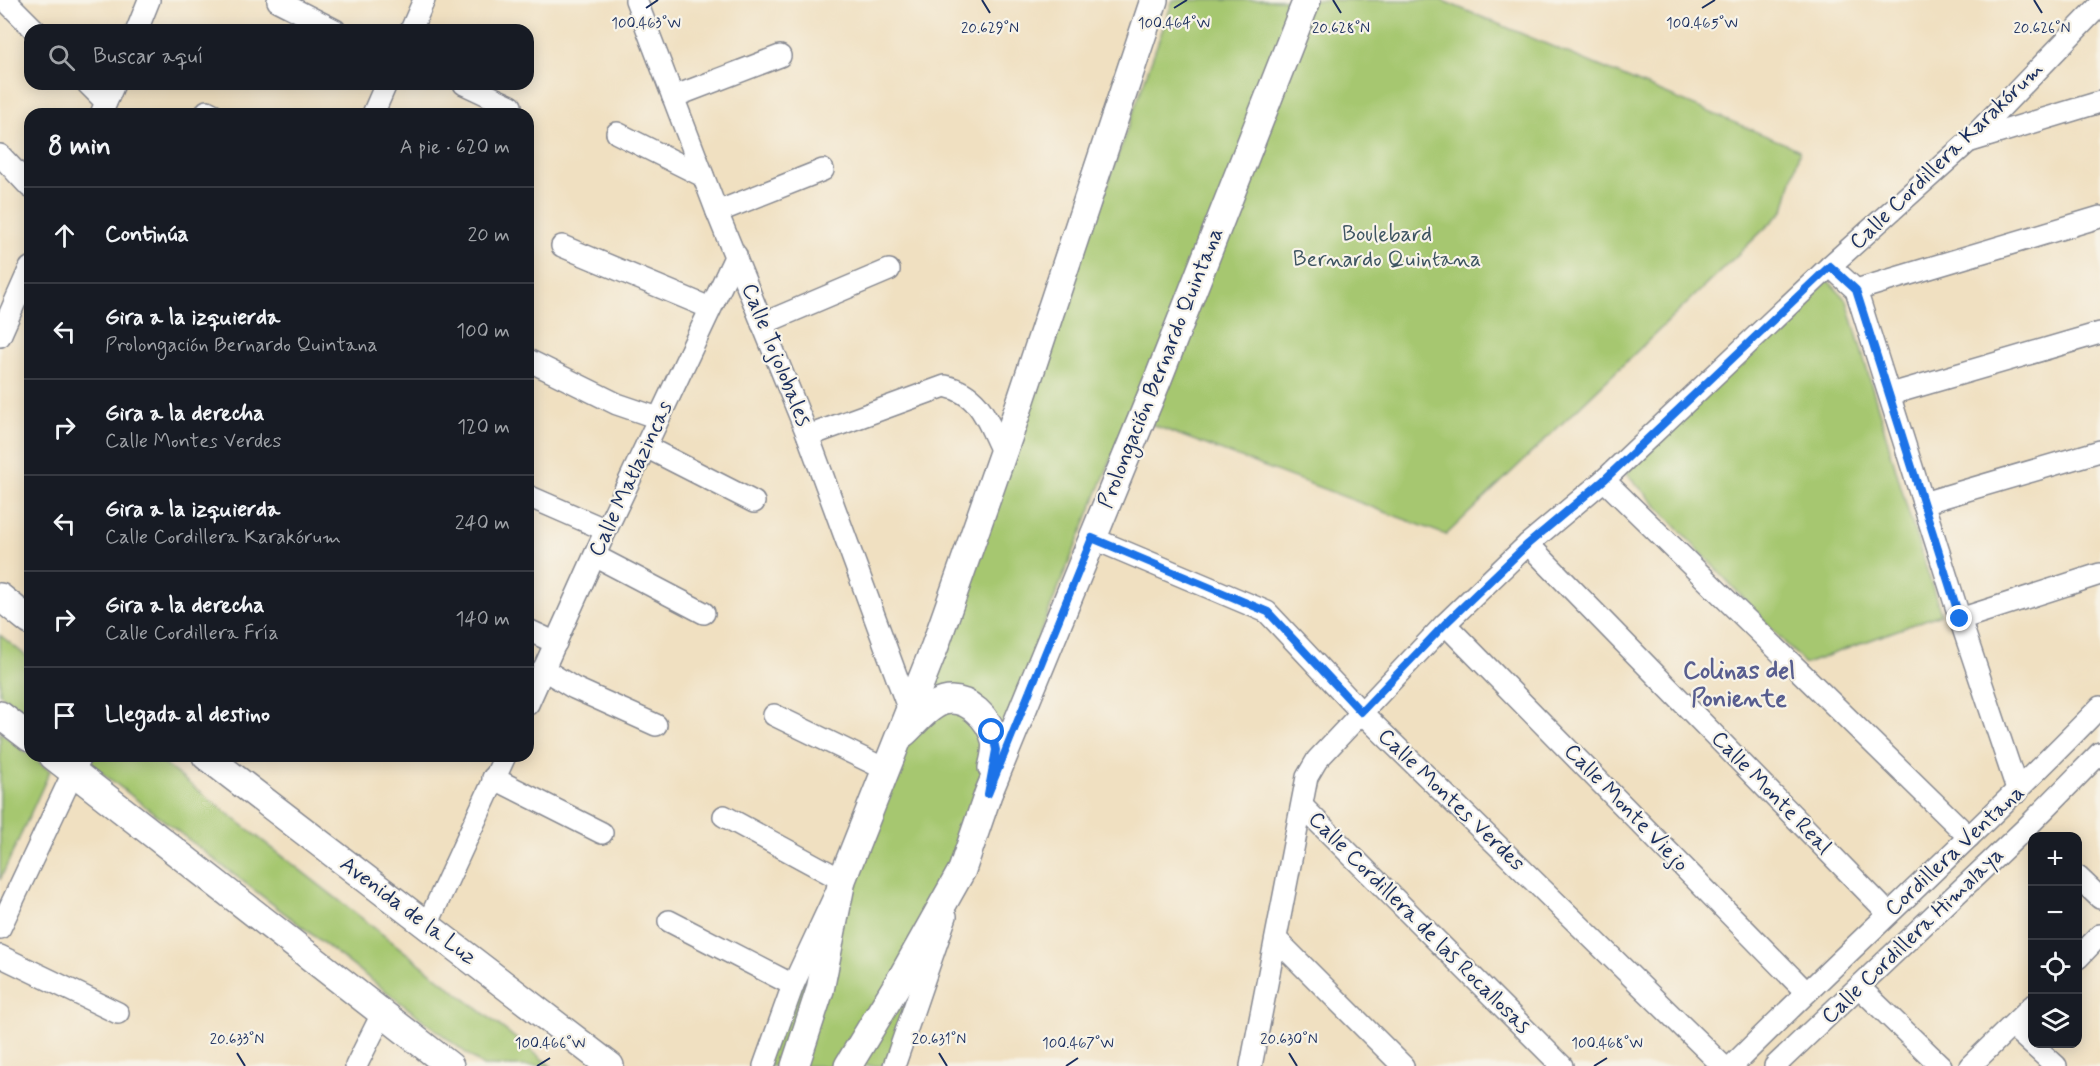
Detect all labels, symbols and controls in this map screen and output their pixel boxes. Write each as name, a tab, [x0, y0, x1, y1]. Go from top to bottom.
text: 100.463°W	[611, 14, 681, 34]
text: 100.464°W	[1138, 14, 1210, 34]
text: 100.465°W	[1666, 14, 1738, 34]
text: 20.629°N	[961, 19, 1019, 39]
text: 20.628°N	[1312, 19, 1370, 39]
text: 20.626°N	[2013, 19, 2071, 39]
search box	[24, 24, 534, 90]
icon: search	[45, 41, 78, 74]
text: Buscar aquí	[93, 43, 204, 71]
street label: Calle Cordillera Karakórum	[1844, 56, 2050, 256]
text: 8 min	[48, 130, 111, 164]
text: A pie · 620 m	[400, 134, 510, 161]
icon: ahead	[48, 219, 81, 252]
text: Continúa	[105, 221, 189, 249]
park label: Boulebard Bernardo Quintana	[1293, 221, 1481, 274]
text: 20 m	[467, 222, 510, 249]
street label: Prolongación Bernardo Quintana	[1092, 224, 1233, 514]
street label: Calle Tojolobales	[734, 279, 818, 431]
text: Gira a la izquierda	[105, 304, 280, 332]
icon: left	[48, 315, 81, 348]
text: 100 m	[456, 318, 510, 345]
text: Prolongación Bernardo Quintana	[105, 332, 378, 359]
street label: Calle Matlazincas	[583, 396, 679, 561]
text: Gira a la derecha	[105, 400, 265, 428]
icon: right	[48, 411, 81, 444]
text: 120 m	[457, 414, 510, 441]
text: Calle Montes Verdes	[105, 428, 281, 455]
text: Gira a la izquierda	[105, 496, 280, 524]
icon: left	[48, 507, 81, 540]
text: 240 m	[455, 510, 510, 537]
text: Calle Cordillera Karakórum	[105, 524, 341, 551]
text: Gira a la derecha	[105, 592, 265, 620]
icon: right	[48, 603, 81, 636]
route end	[1946, 605, 1972, 631]
text: 140 m	[456, 606, 510, 633]
text: Calle Cordillera Fría	[105, 620, 279, 647]
district label: Colinas del Poniente	[1683, 656, 1795, 715]
icon: arrive	[48, 699, 81, 732]
text: Llegada al destino	[105, 701, 270, 729]
route start	[978, 718, 1004, 744]
street label: Calle Montes Verdes	[1371, 723, 1531, 878]
street label: Calle Monte Real	[1705, 725, 1837, 861]
street label: Calle Monte Viejo	[1557, 738, 1694, 879]
street label: Cordillera Ventana	[1879, 779, 2031, 923]
street label: Calle Cordillera de las Rocallosas	[1302, 806, 1537, 1041]
map controls	[2028, 832, 2082, 1048]
button: +	[2028, 832, 2082, 886]
street label: Calle Cordillera Himalaya	[1816, 841, 2010, 1031]
street label: Avenida de la Luz	[334, 850, 482, 972]
button: −	[2028, 886, 2082, 940]
button: locate	[2028, 940, 2082, 994]
button: layers	[2028, 994, 2082, 1048]
text: 20.633°N	[210, 1030, 264, 1050]
text: 20.631°N	[912, 1030, 966, 1050]
text: 20.630°N	[1260, 1030, 1318, 1050]
text: 100.466°W	[515, 1034, 585, 1054]
text: 100.467°W	[1042, 1034, 1114, 1054]
text: 100.468°W	[1571, 1034, 1643, 1054]

